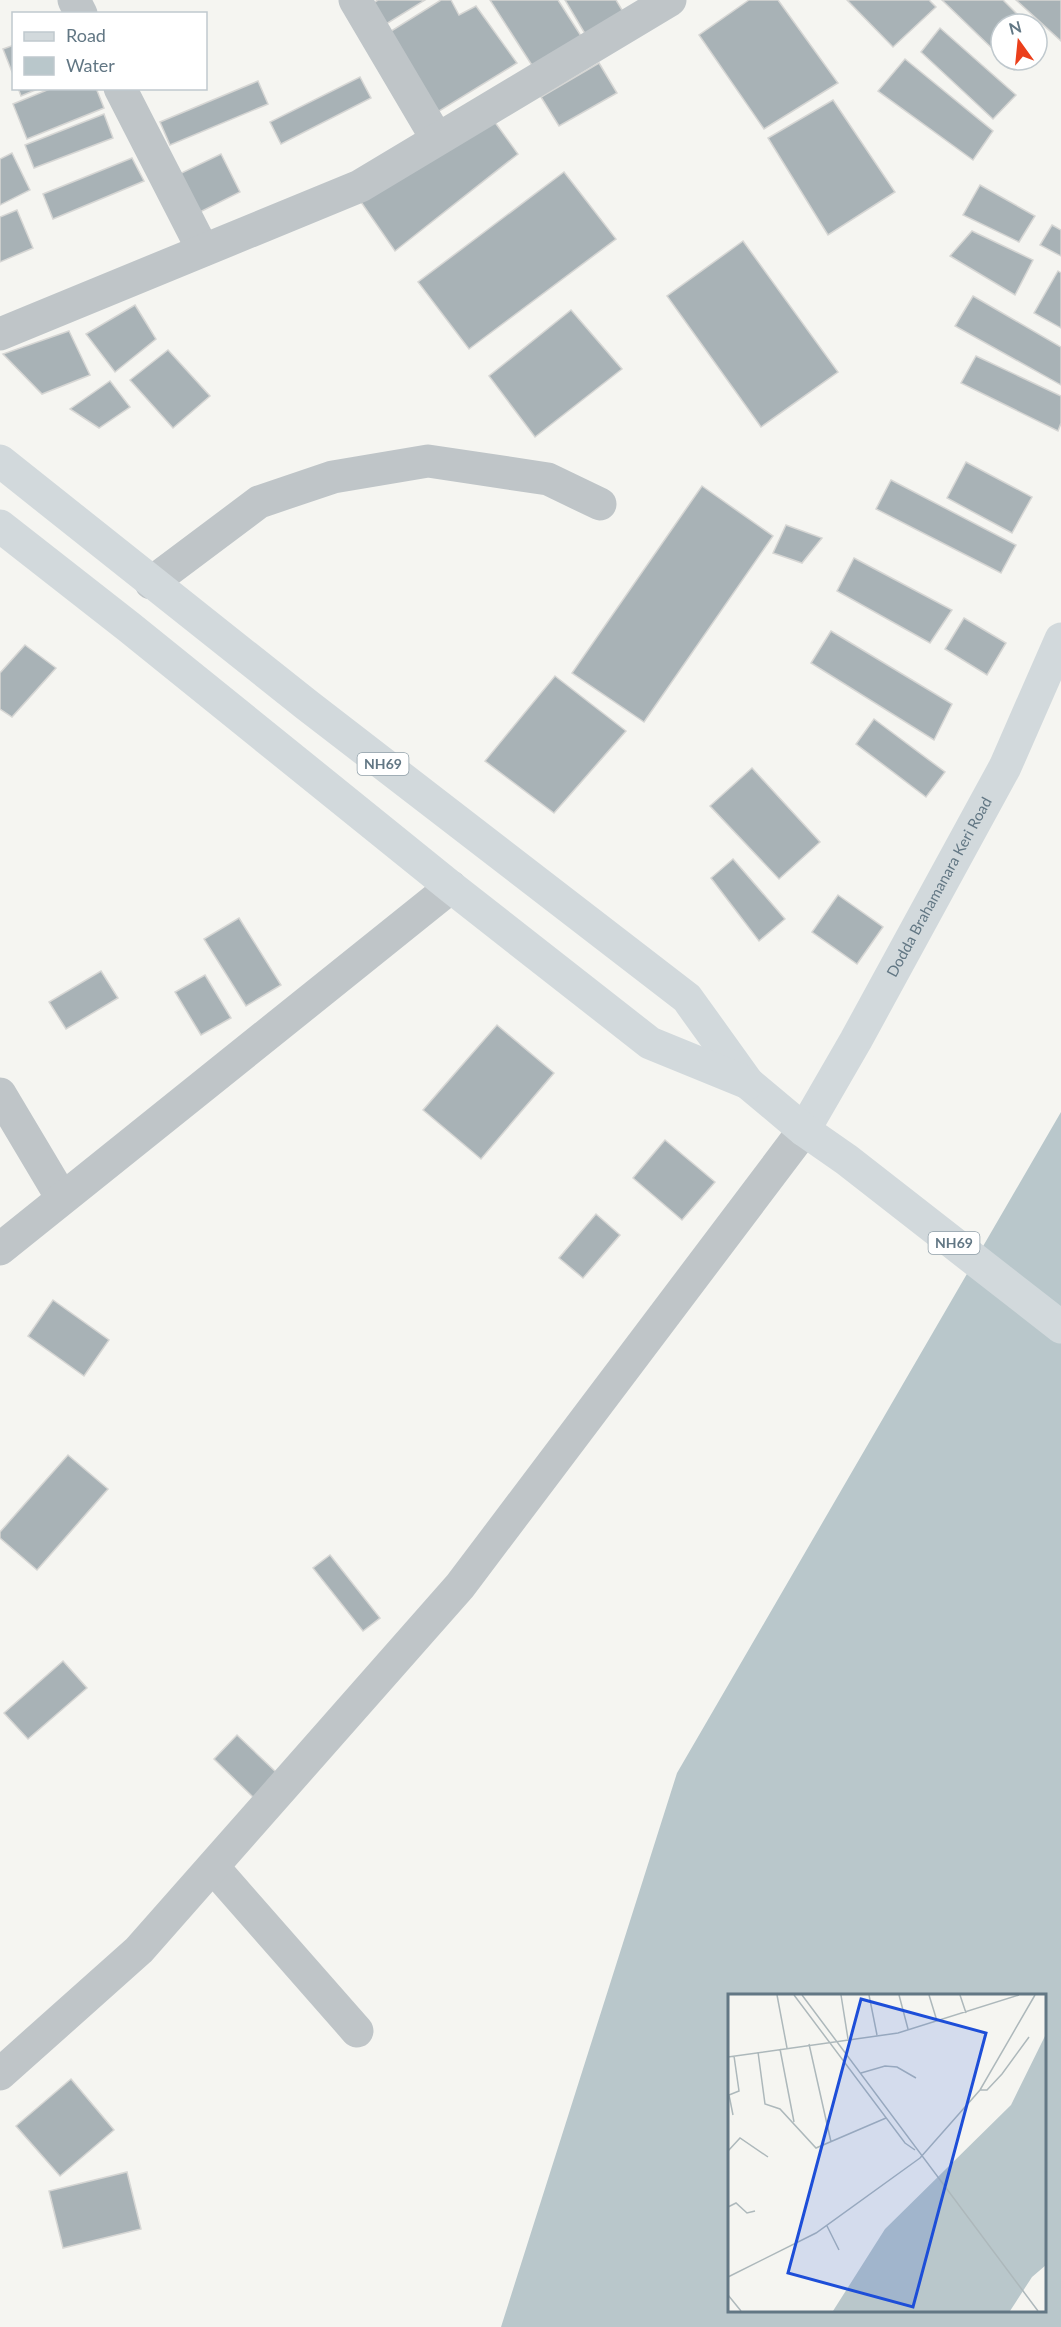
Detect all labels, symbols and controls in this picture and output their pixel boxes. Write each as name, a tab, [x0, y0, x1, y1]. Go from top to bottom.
legend	[12, 12, 207, 90]
north arrow	[989, 12, 1049, 72]
text: N	[1007, 16, 1023, 38]
text: Road	[66, 24, 106, 46]
text: Water	[66, 54, 115, 76]
road number: NH69	[358, 753, 409, 775]
street label: Dodda Brahamanara Keri Road	[882, 794, 995, 980]
road number: NH69	[928, 1232, 980, 1254]
inset map	[728, 1994, 1046, 2312]

